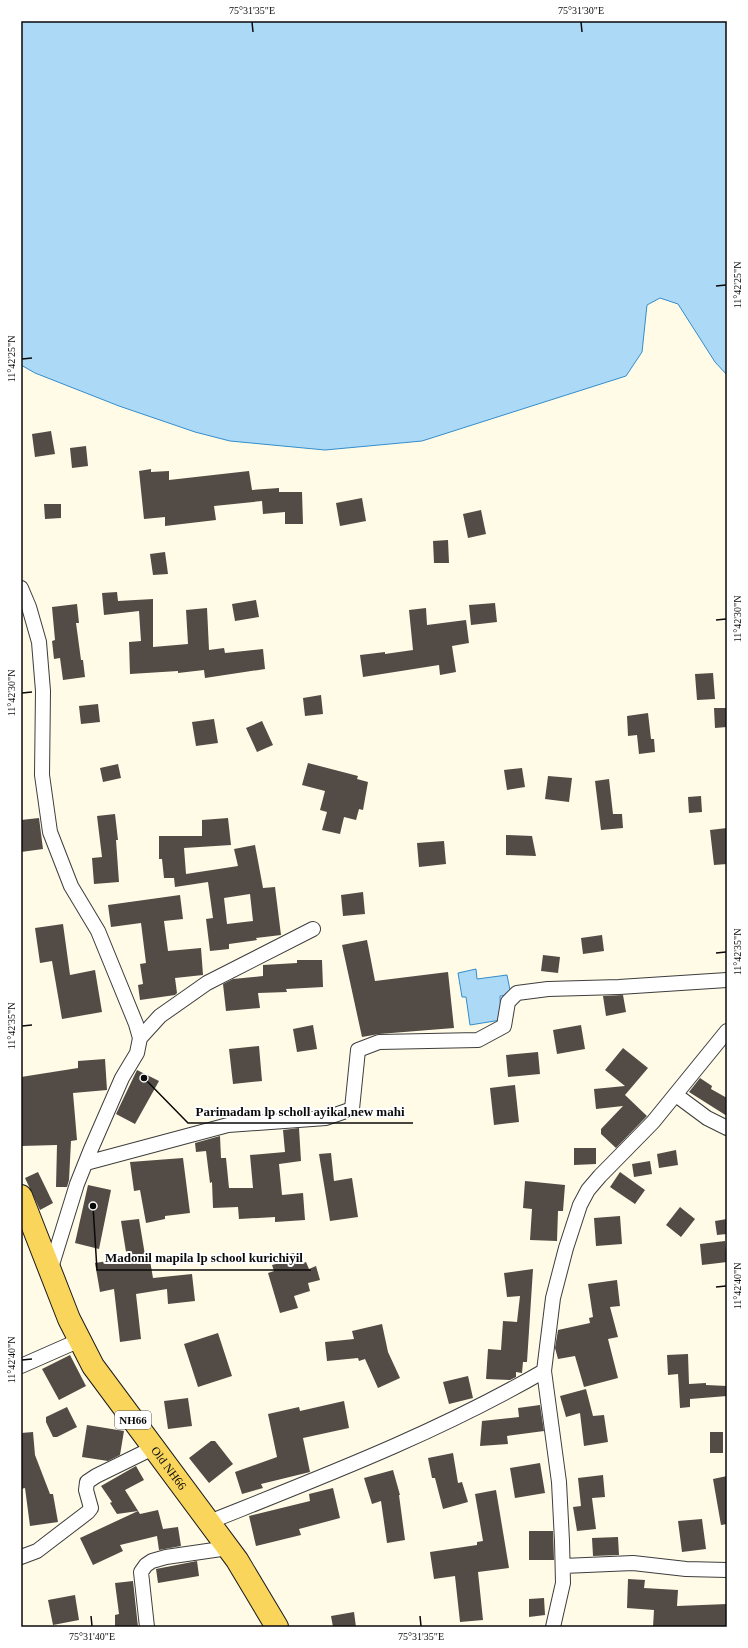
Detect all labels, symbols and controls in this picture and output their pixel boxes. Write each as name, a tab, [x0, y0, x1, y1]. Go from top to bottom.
text: 75°31'35"E	[229, 5, 275, 16]
text: 75°31'30"E	[558, 5, 604, 16]
text: 11°42'25"N	[732, 262, 743, 308]
text: 11°42'25"N	[6, 336, 17, 382]
text: 11°42'30"N	[732, 596, 743, 642]
text: 11°42'30"N	[6, 670, 17, 716]
text: 11°42'35"N	[732, 929, 743, 975]
text: 11°42'35"N	[6, 1003, 17, 1049]
callout: Parimadam lp scholl ayikal,new mahi	[188, 1098, 413, 1123]
text: Parimadam lp scholl ayikal,new mahi	[195, 1104, 405, 1119]
callout: Madonil mapila lp school kurichiyil	[97, 1245, 311, 1270]
text: Madonil mapila lp school kurichiyil	[105, 1250, 303, 1265]
text: 11°42'40"N	[732, 1263, 743, 1309]
text: 11°42'40"N	[6, 1337, 17, 1383]
road number: NH66	[115, 1411, 151, 1429]
street label: Old NH66	[148, 1444, 189, 1493]
text: 75°31'40"E	[69, 1631, 115, 1642]
text: 75°31'35"E	[398, 1631, 444, 1642]

